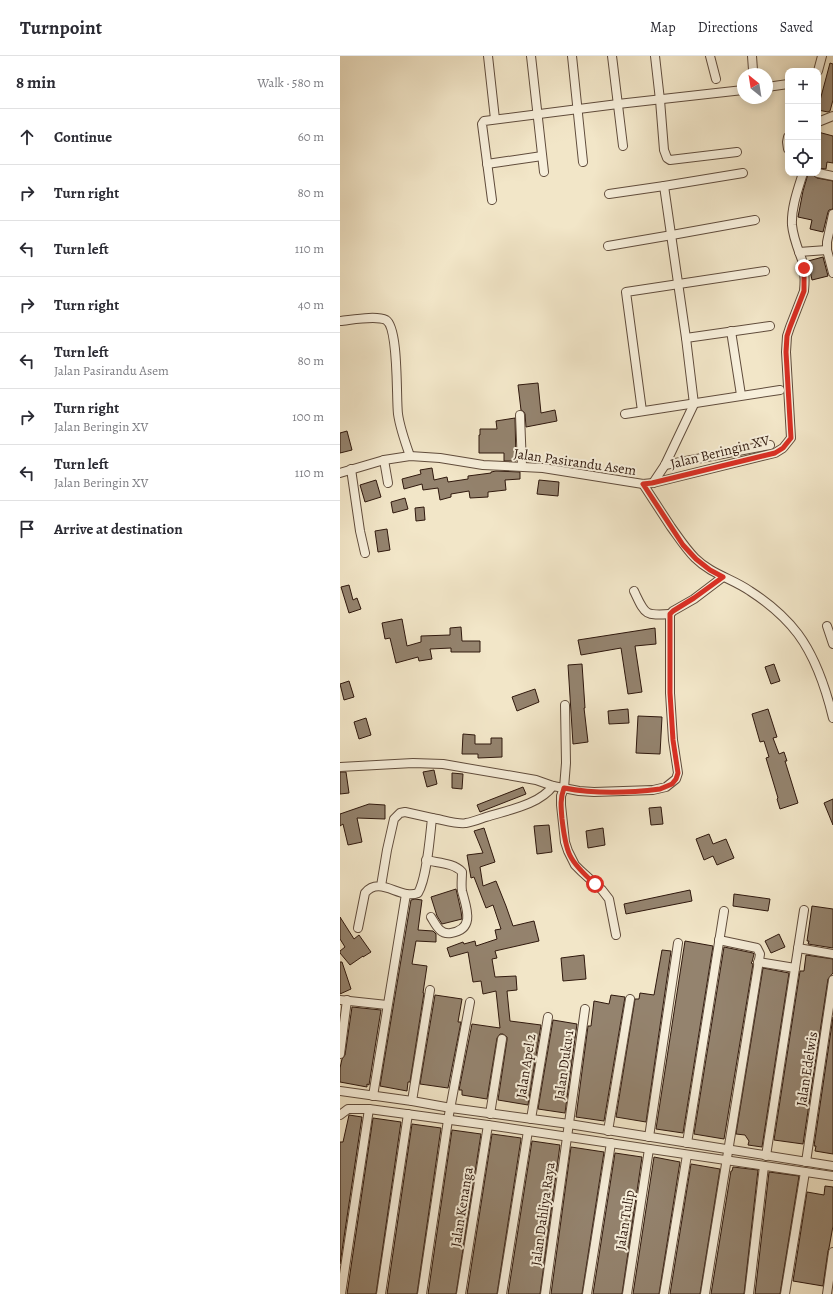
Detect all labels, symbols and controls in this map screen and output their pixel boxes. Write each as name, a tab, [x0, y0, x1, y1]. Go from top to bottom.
text: Turnpoint	[20, 15, 102, 41]
text: Map	[650, 18, 676, 37]
text: Directions	[698, 18, 758, 37]
text: Saved	[780, 18, 813, 37]
north arrow	[737, 68, 773, 104]
map controls	[785, 68, 821, 176]
button: +	[785, 68, 821, 104]
text: 8 min	[16, 71, 56, 94]
text: Walk · 580 m	[257, 74, 324, 91]
button: −	[785, 104, 821, 140]
icon: ahead	[16, 126, 38, 148]
text: Continue	[54, 127, 112, 147]
text: 60 m	[298, 128, 324, 145]
button: locate	[785, 140, 821, 176]
icon: right	[16, 182, 38, 204]
text: Turn right	[54, 183, 119, 203]
text: 80 m	[297, 184, 324, 201]
icon: left	[16, 238, 38, 260]
text: Turn left	[54, 239, 109, 259]
text: 110 m	[295, 240, 324, 257]
route end	[795, 259, 813, 277]
icon: right	[16, 294, 38, 316]
text: Turn right	[54, 295, 119, 315]
text: 40 m	[298, 296, 324, 313]
text: Turn left	[54, 342, 109, 362]
icon: left	[16, 350, 38, 372]
text: 80 m	[297, 352, 324, 369]
text: Jalan Pasirandu Asem	[54, 362, 169, 379]
text: Turn right	[54, 398, 119, 418]
icon: right	[16, 406, 38, 428]
text: 100 m	[292, 408, 324, 425]
text: Jalan Beringin XV	[54, 418, 148, 435]
street label: Jalan Beringin XV	[668, 430, 772, 474]
street label: Jalan Pasirandu Asem	[512, 444, 638, 480]
text: Turn left	[54, 454, 109, 474]
icon: left	[16, 462, 38, 484]
text: 110 m	[295, 464, 324, 481]
text: Jalan Beringin XV	[54, 474, 148, 491]
icon: arrive	[16, 518, 38, 540]
text: Arrive at destination	[54, 519, 183, 539]
route start	[586, 875, 604, 893]
street label: Jalan Duku 1	[550, 1029, 578, 1101]
street label: Jalan Edelwis	[792, 1030, 822, 1108]
street label: Jalan Apel 2	[511, 1032, 541, 1100]
street label: Jalan Dahliya Raya	[526, 1160, 560, 1267]
street label: Jalan Kenanga	[446, 1165, 478, 1248]
street label: Jalan Tulip	[611, 1189, 639, 1251]

